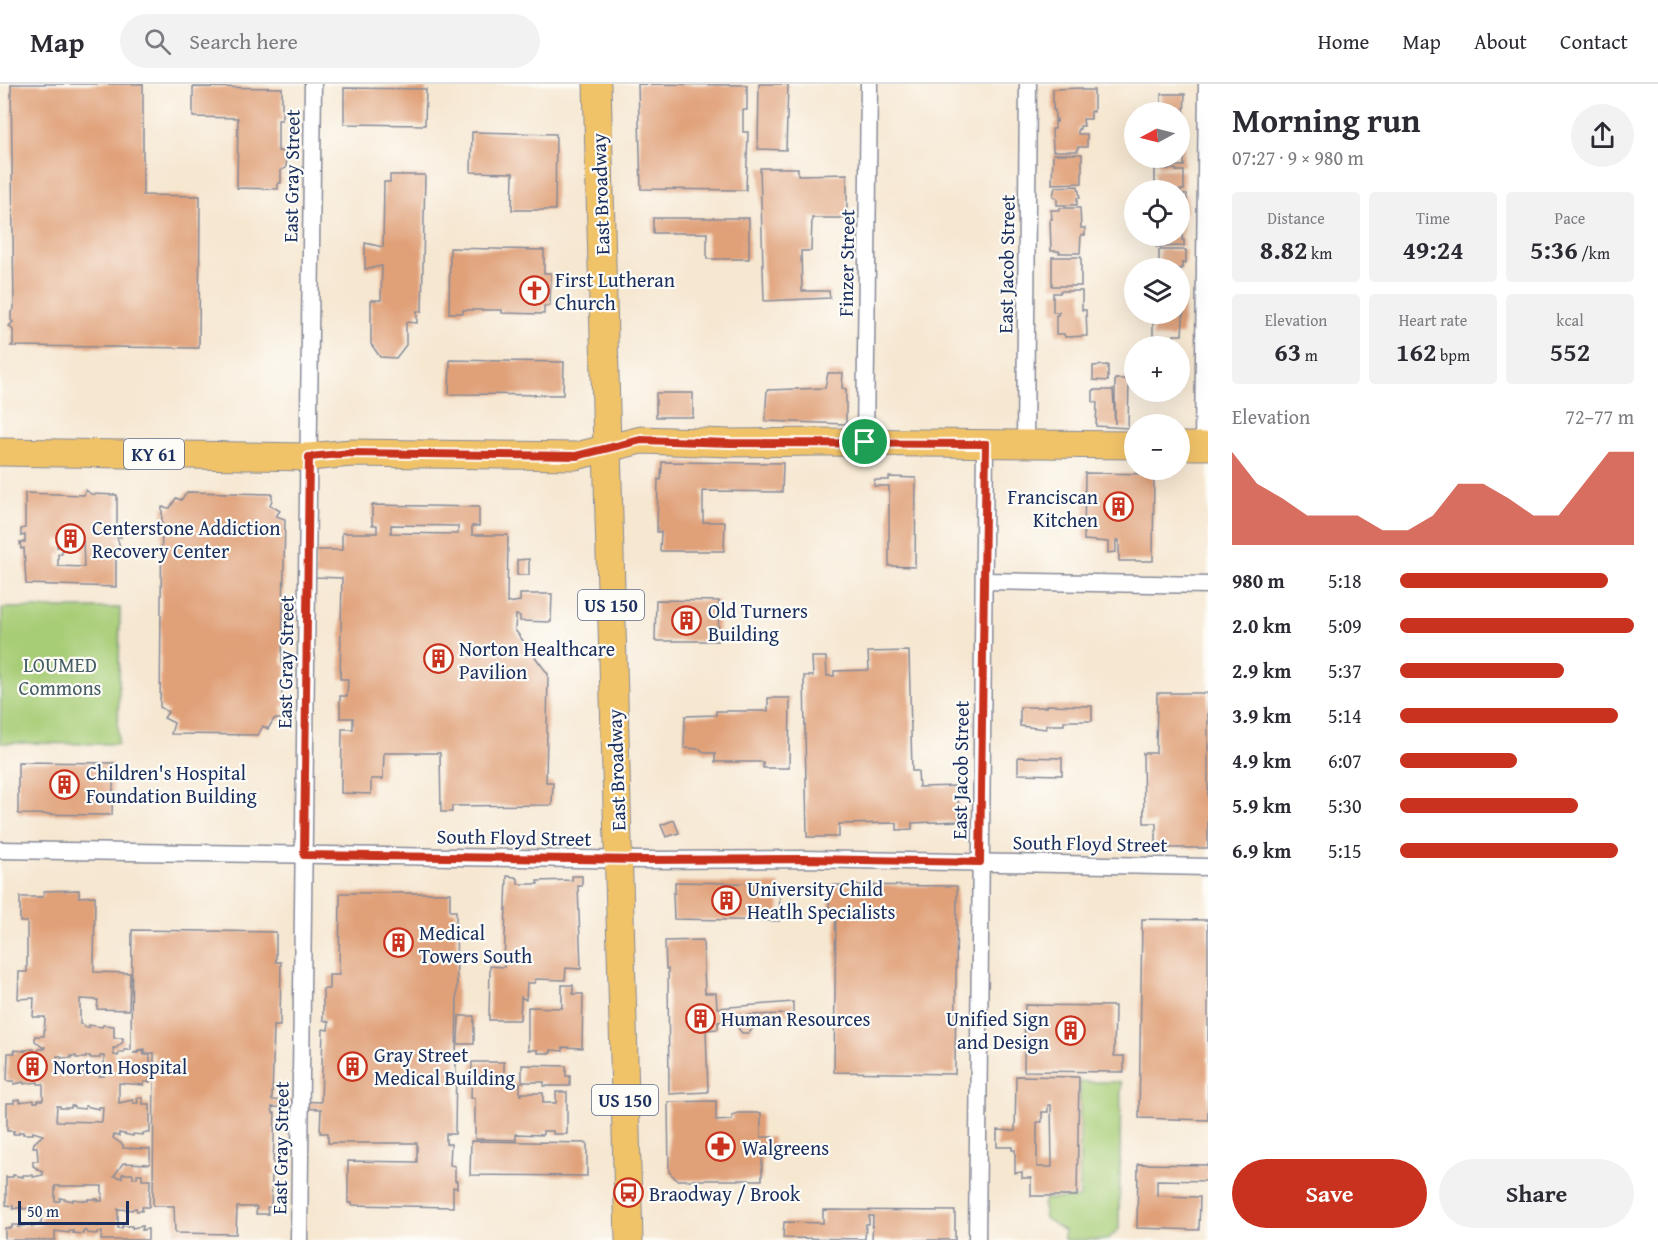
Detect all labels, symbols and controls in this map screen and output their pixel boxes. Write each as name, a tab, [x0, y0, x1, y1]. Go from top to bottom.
search box	[120, 14, 540, 68]
text: Map	[30, 21, 84, 62]
icon: search	[141, 25, 174, 58]
text: Search here	[189, 25, 298, 57]
text: Home	[1318, 26, 1369, 57]
text: Map	[1402, 26, 1441, 57]
text: About	[1474, 26, 1527, 57]
text: Contact	[1560, 26, 1628, 57]
text: Morning run	[1232, 96, 1421, 144]
north arrow	[1124, 102, 1190, 168]
map controls	[1124, 102, 1190, 480]
button: share	[1571, 104, 1634, 167]
street label: East Gray Street	[275, 109, 307, 243]
street label: East Broadway	[583, 133, 617, 255]
text: 07:27 · 9 × 980 m	[1232, 143, 1364, 172]
button: locate	[1124, 180, 1190, 246]
street label: East Jacob Street	[990, 194, 1022, 334]
text: Distance	[1267, 206, 1325, 230]
text: Time	[1416, 206, 1450, 230]
text: Pace	[1555, 206, 1585, 230]
street label: Finzer Street	[831, 209, 861, 317]
text: 8.82	[1260, 230, 1308, 269]
text: 49:24	[1402, 230, 1464, 269]
text: 5:36	[1530, 230, 1578, 269]
text: km	[1308, 241, 1332, 265]
text: /km	[1578, 241, 1610, 265]
button: layers	[1124, 258, 1190, 324]
place label: First Lutheran Church	[555, 265, 675, 317]
church icon: First Lutheran Church	[518, 274, 550, 306]
text: Elevation	[1265, 308, 1327, 332]
text: Heart rate	[1399, 308, 1467, 332]
text: kcal	[1556, 308, 1584, 332]
text: 63	[1274, 332, 1301, 371]
text: 162	[1396, 332, 1436, 371]
text: 552	[1550, 332, 1590, 371]
button: +	[1124, 336, 1190, 402]
text: m	[1301, 343, 1318, 367]
text: bpm	[1436, 343, 1470, 367]
text: Elevation	[1232, 402, 1310, 431]
text: 72–77 m	[1565, 402, 1634, 431]
button: −	[1124, 414, 1190, 480]
pin	[839, 416, 890, 467]
icon: arrive	[848, 425, 881, 458]
road number: KY 61	[124, 439, 184, 469]
place label: Franciscan Kitchen	[1008, 482, 1098, 534]
building icon: Franciscan Kitchen	[1103, 491, 1135, 523]
place label: Centerstone Addiction Recovery Center	[92, 513, 280, 565]
building icon: Centerstone Addiction Recovery Center	[55, 523, 87, 555]
text: 980 m	[1232, 566, 1285, 595]
text: 5:18	[1328, 566, 1362, 595]
road number: US 150	[578, 590, 644, 620]
street label: East Gray Street	[269, 595, 301, 729]
place label: Old Turners Building	[708, 596, 808, 648]
building icon: Old Turners Building	[671, 605, 703, 637]
text: 2.0 km	[1232, 611, 1291, 640]
text: 5:09	[1328, 611, 1362, 640]
place label: Norton Healthcare Pavilion	[459, 634, 615, 686]
building icon: Norton Healthcare Pavilion	[422, 643, 454, 675]
park label: LOUMED Commons	[18, 650, 102, 702]
text: 2.9 km	[1232, 656, 1291, 685]
text: 5:37	[1328, 656, 1362, 685]
street label: East Jacob Street	[944, 700, 976, 840]
text: 3.9 km	[1232, 701, 1291, 730]
text: 5:14	[1328, 701, 1362, 730]
street label: East Broadway	[599, 709, 633, 831]
text: 4.9 km	[1232, 746, 1291, 775]
text: 6:07	[1328, 746, 1362, 775]
place label: Children's Hospital Foundation Building	[86, 758, 257, 810]
building icon: Children's Hospital Foundation Building	[49, 768, 81, 800]
text: 5.9 km	[1232, 791, 1291, 820]
text: 5:30	[1328, 791, 1362, 820]
street label: South Floyd Street	[436, 821, 592, 853]
street label: South Floyd Street	[1012, 827, 1168, 859]
text: 6.9 km	[1232, 836, 1291, 865]
text: 5:15	[1328, 836, 1362, 865]
place label: University Child Heatlh Specialists	[747, 874, 896, 926]
building icon: University Child Heatlh Specialists	[710, 884, 742, 916]
place label: Medical Towers South	[419, 918, 532, 970]
building icon: Medical Towers South	[382, 927, 414, 959]
building icon: Human Resources	[684, 1002, 716, 1034]
place label: Human Resources	[721, 1004, 871, 1033]
place label: Unified Sign and Design	[946, 1004, 1049, 1056]
building icon: Unified Sign and Design	[1054, 1014, 1086, 1046]
place label: Gray Street Medical Building	[374, 1040, 515, 1092]
building icon: Norton Hospital	[16, 1050, 48, 1082]
building icon: Gray Street Medical Building	[337, 1050, 369, 1082]
place label: Norton Hospital	[53, 1052, 188, 1081]
street label: East Gray Street	[264, 1081, 296, 1215]
road number: US 150	[592, 1085, 658, 1115]
pharmacy icon: Walgreens	[705, 1131, 737, 1163]
place label: Walgreens	[742, 1133, 829, 1162]
button: Save	[1232, 1159, 1427, 1228]
button: Share	[1439, 1159, 1634, 1228]
bus stop icon: Braodway / Brook	[612, 1177, 644, 1209]
place label: Braodway / Brook	[649, 1179, 801, 1208]
scale bar	[18, 1198, 129, 1226]
text: 50 m	[27, 1199, 59, 1223]

